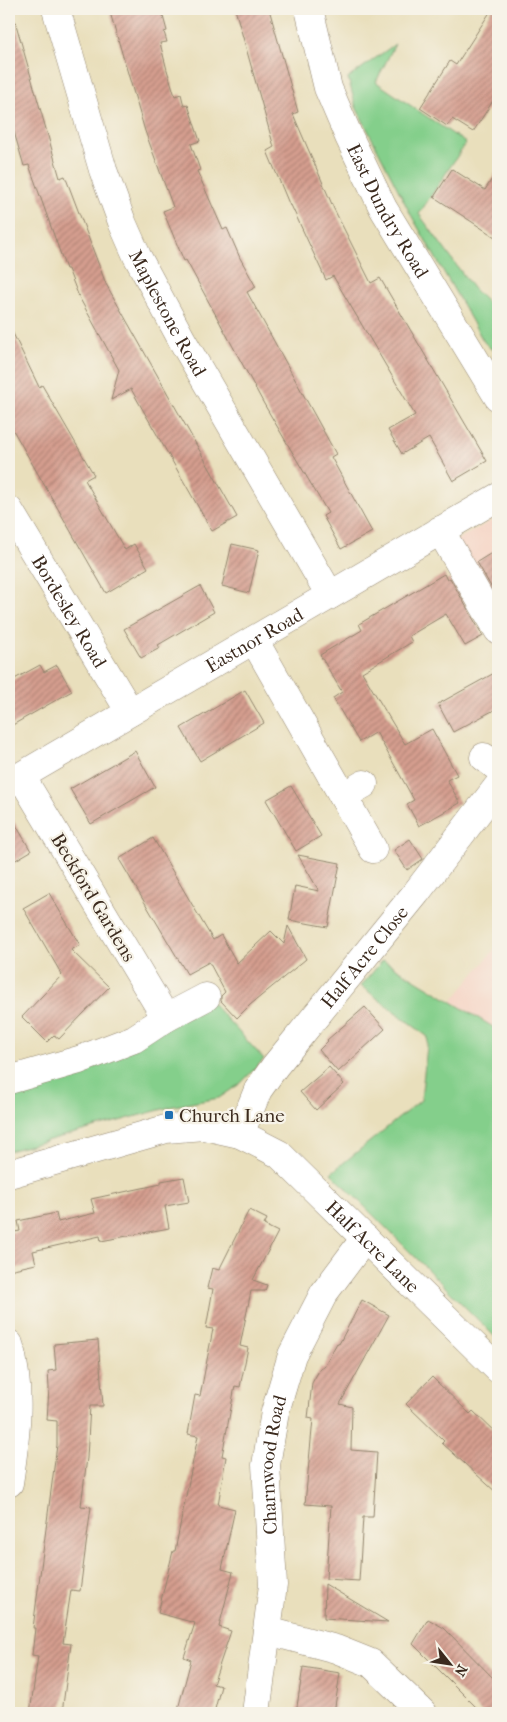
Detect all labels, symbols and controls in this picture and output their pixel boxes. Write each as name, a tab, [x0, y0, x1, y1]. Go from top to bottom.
street label: East Dundry Road	[342, 141, 433, 283]
street label: Maplestone Road	[124, 246, 211, 381]
street label: Bordesley Road	[27, 552, 111, 673]
street label: Eastnor Road	[202, 603, 308, 678]
street label: Beckford Gardens	[46, 829, 140, 966]
street label: Half Acre Close	[317, 902, 413, 1013]
place label: Church Lane	[179, 1105, 285, 1127]
marker: Church Lane	[163, 1109, 175, 1121]
street label: Half Acre Lane	[321, 1196, 424, 1298]
street label: Charnwood Road	[256, 1392, 292, 1535]
north arrow	[424, 1640, 474, 1690]
text: N	[451, 1661, 471, 1679]

